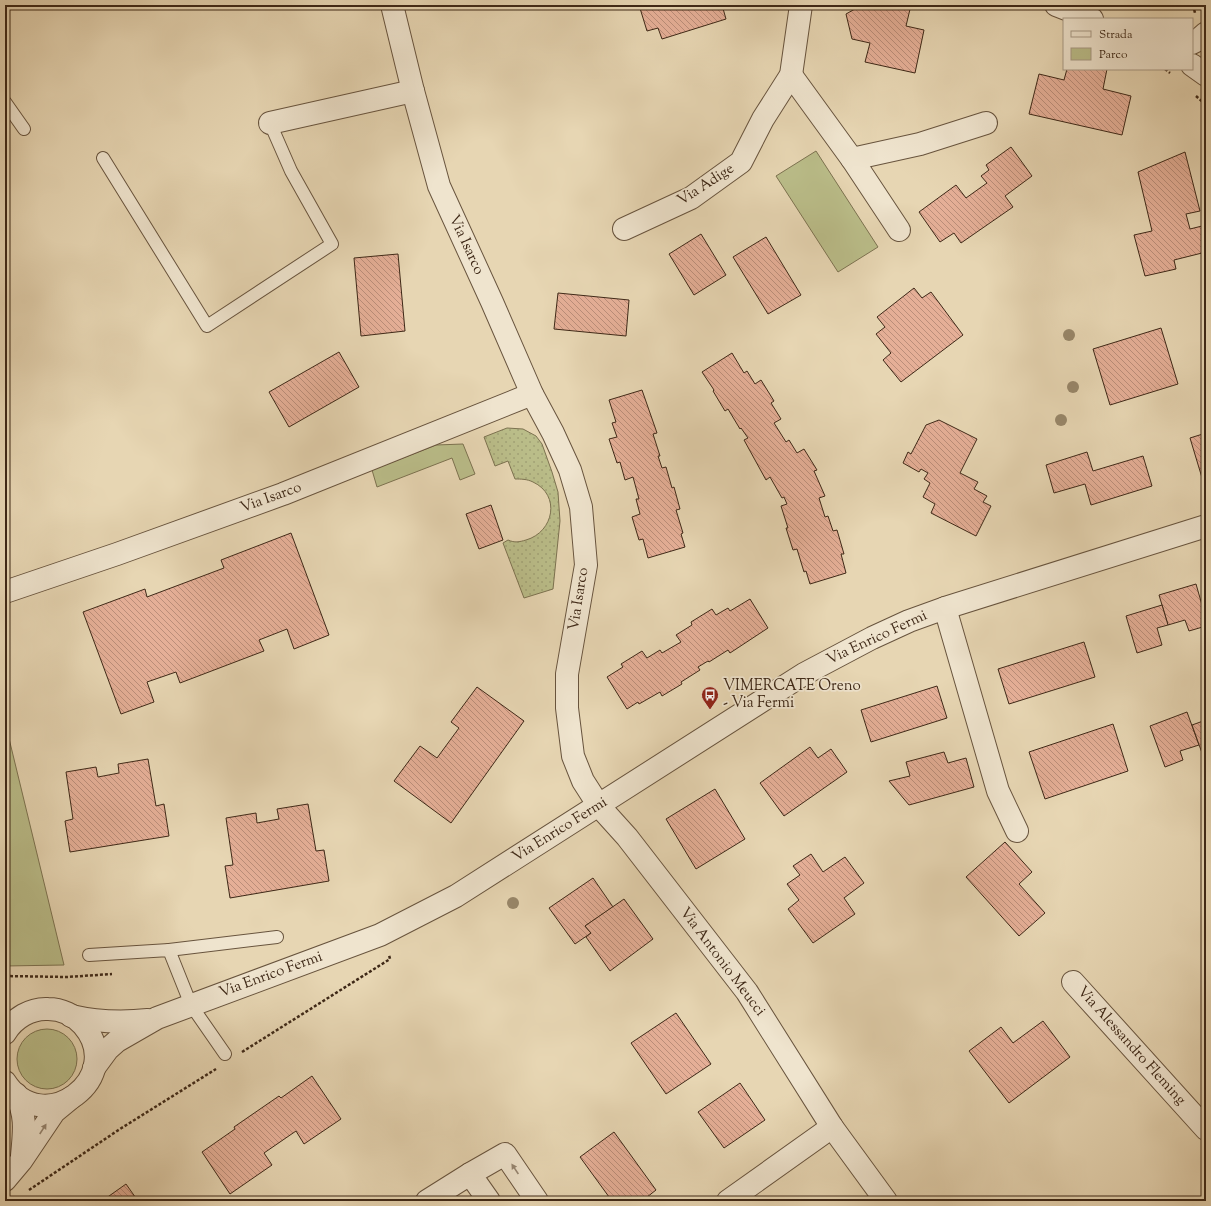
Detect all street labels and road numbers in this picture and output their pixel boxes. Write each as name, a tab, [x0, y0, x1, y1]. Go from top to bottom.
street label: Via Adige	[673, 159, 739, 211]
street label: Via Isarco	[443, 212, 489, 278]
street label: Via Isarco	[237, 477, 305, 519]
street label: Via Isarco	[564, 566, 594, 632]
street label: Via Enrico Fermi	[823, 606, 931, 670]
street label: Via Enrico Fermi	[508, 792, 612, 868]
street label: Via Antonio Meucci	[674, 903, 770, 1021]
street label: Via Enrico Fermi	[216, 947, 326, 1003]
street label: Via Alessandro Fleming	[1072, 982, 1190, 1110]

